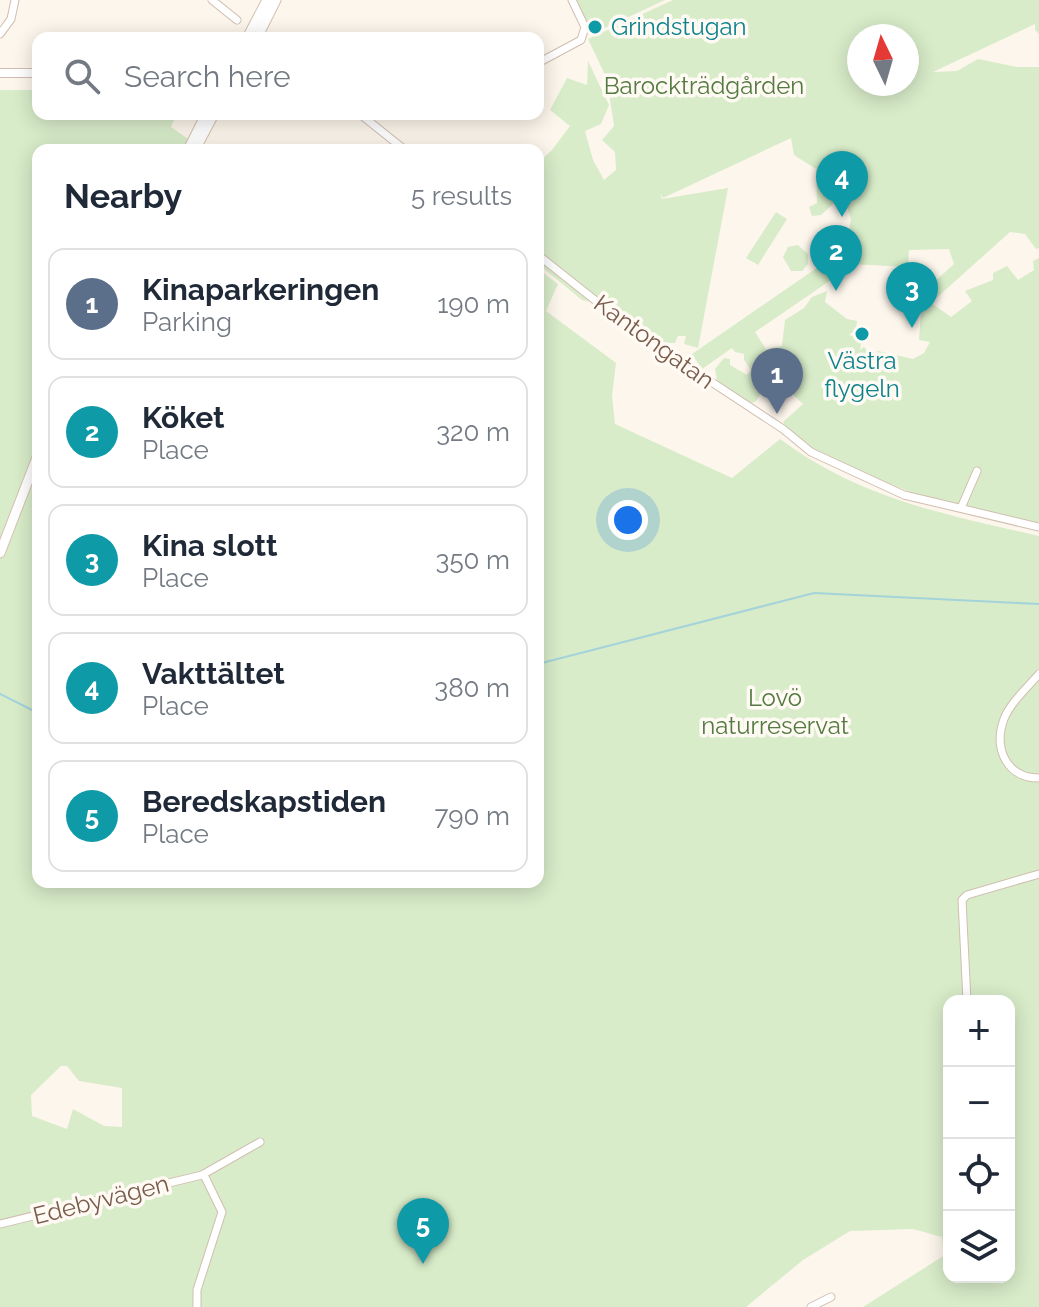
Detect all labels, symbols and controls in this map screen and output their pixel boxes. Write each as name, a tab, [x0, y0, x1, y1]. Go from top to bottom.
place label: Grindstugan	[611, 12, 747, 41]
marker: Grindstugan	[586, 18, 604, 36]
north arrow	[847, 24, 919, 96]
search box	[32, 32, 544, 120]
icon: search	[60, 54, 104, 98]
text: Search here	[124, 59, 291, 94]
park label: Barockträdgården	[604, 71, 804, 100]
pin: 4	[816, 151, 868, 217]
text: Nearby	[64, 176, 182, 216]
text: 5 results	[411, 181, 512, 211]
pin: 2	[810, 225, 862, 291]
pin: 3	[886, 262, 938, 328]
text: Kinaparkeringen	[142, 272, 379, 307]
street label: Kantongatan	[589, 288, 720, 395]
text: 1	[86, 289, 98, 319]
text: 190 m	[437, 289, 510, 319]
text: Parking	[142, 307, 232, 337]
marker: Västra flygeln	[853, 325, 871, 343]
place label: Västra flygeln	[824, 346, 900, 403]
pin: 1	[751, 348, 803, 414]
text: Köket	[142, 400, 225, 435]
text: 2	[85, 417, 99, 447]
text: 320 m	[436, 417, 510, 447]
text: Place	[142, 435, 209, 465]
your location	[608, 500, 648, 540]
text: Kina slott	[142, 528, 278, 563]
text: 3	[85, 545, 99, 575]
text: 350 m	[436, 545, 510, 575]
text: Place	[142, 563, 209, 593]
text: Vakttältet	[142, 656, 285, 691]
text: 4	[85, 673, 99, 703]
text: 380 m	[434, 673, 510, 703]
park label: Lovö naturreservat	[701, 683, 849, 740]
text: Place	[142, 691, 209, 721]
text: Beredskapstiden	[142, 784, 386, 819]
text: 5	[85, 801, 99, 831]
text: 790 m	[434, 801, 510, 831]
text: Place	[142, 819, 209, 849]
map controls	[943, 995, 1015, 1283]
button: +	[943, 995, 1015, 1067]
button: −	[943, 1067, 1015, 1139]
button: locate	[943, 1139, 1015, 1211]
street label: Edebyvägen	[30, 1169, 172, 1230]
pin: 5	[397, 1198, 449, 1264]
button: layers	[943, 1211, 1015, 1283]

